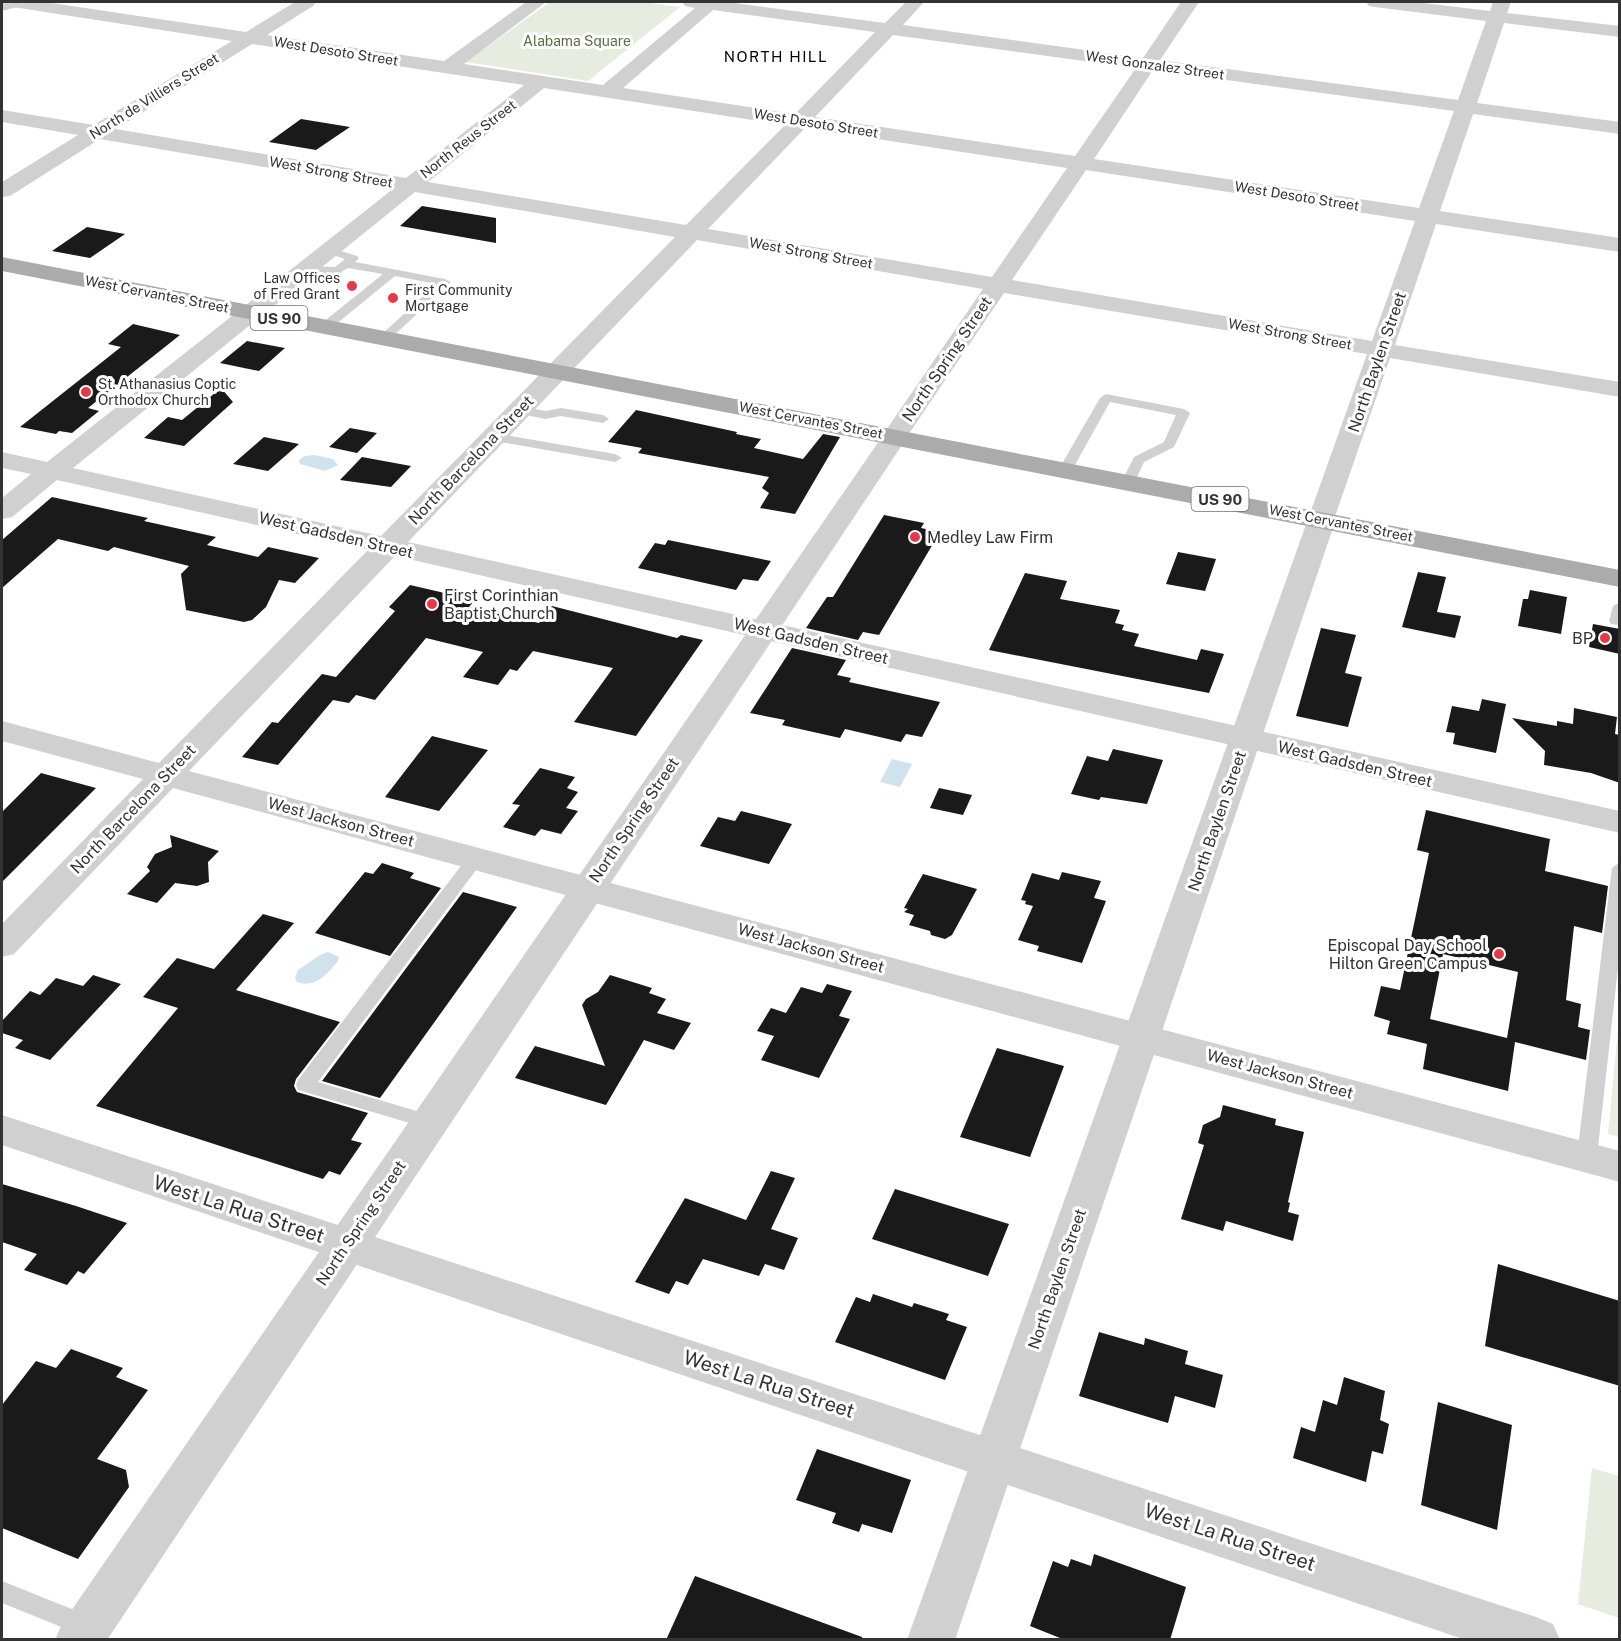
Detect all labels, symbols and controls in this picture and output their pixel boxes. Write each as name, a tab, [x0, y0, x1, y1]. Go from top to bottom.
street label: West Desoto Street	[273, 33, 399, 69]
park label: Alabama Square	[523, 33, 631, 49]
street label: West Gonzalez Street	[1085, 47, 1225, 83]
district label: NORTH HILL	[724, 48, 828, 65]
street label: North de Villiers Street	[87, 50, 221, 142]
street label: North Reus Street	[417, 97, 519, 181]
street label: West Desoto Street	[753, 105, 879, 141]
street label: West Strong Street	[268, 153, 394, 191]
street label: West Desoto Street	[1234, 178, 1360, 214]
street label: West Strong Street	[748, 234, 874, 272]
place label: Law Offices of Fred Grant	[254, 270, 340, 302]
street label: West Cervantes Street	[84, 272, 230, 316]
marker: Law Offices of Fred Grant	[345, 279, 359, 293]
place label: First Community Mortgage	[405, 282, 513, 314]
street label: North Baylen Street	[1344, 289, 1410, 435]
marker: First Community Mortgage	[386, 291, 400, 305]
street label: North Spring Street	[898, 293, 996, 425]
road number: US 90	[250, 306, 308, 330]
street label: West Strong Street	[1227, 315, 1353, 353]
place label: St. Athanasius Coptic Orthodox Church	[98, 376, 236, 408]
marker: St. Athanasius Coptic Orthodox Church	[79, 385, 93, 399]
street label: North Barcelona Street	[404, 392, 538, 528]
street label: West Cervantes Street	[738, 398, 884, 442]
road number: US 90	[1192, 487, 1248, 511]
street label: West Cervantes Street	[1268, 501, 1414, 545]
street label: West Gadsden Street	[257, 508, 415, 562]
place label: Medley Law Firm	[927, 528, 1053, 547]
marker: Medley Law Firm	[908, 530, 922, 544]
place label: First Corinthian Baptist Church	[444, 586, 559, 623]
marker: First Corinthian Baptist Church	[425, 597, 439, 611]
street label: West Gadsden Street	[732, 614, 890, 668]
place label: BP	[1572, 629, 1593, 648]
marker: BP	[1598, 631, 1612, 645]
street label: West Gadsden Street	[1276, 737, 1434, 791]
street label: North Barcelona Street	[66, 741, 200, 877]
street label: North Baylen Street	[1184, 748, 1250, 894]
street label: North Spring Street	[585, 754, 683, 886]
street label: West Jackson Street	[266, 793, 416, 851]
street label: West Jackson Street	[736, 919, 886, 977]
place label: Episcopal Day School Hilton Green Campus	[1327, 936, 1487, 973]
marker: Episcopal Day School Hilton Green Campus	[1492, 947, 1506, 961]
street label: West Jackson Street	[1205, 1045, 1355, 1103]
street label: North Spring Street	[312, 1157, 410, 1289]
street label: West La Rua Street	[150, 1170, 328, 1248]
street label: North Baylen Street	[1024, 1206, 1090, 1352]
street label: West La Rua Street	[680, 1345, 858, 1423]
street label: West La Rua Street	[1141, 1498, 1319, 1576]

